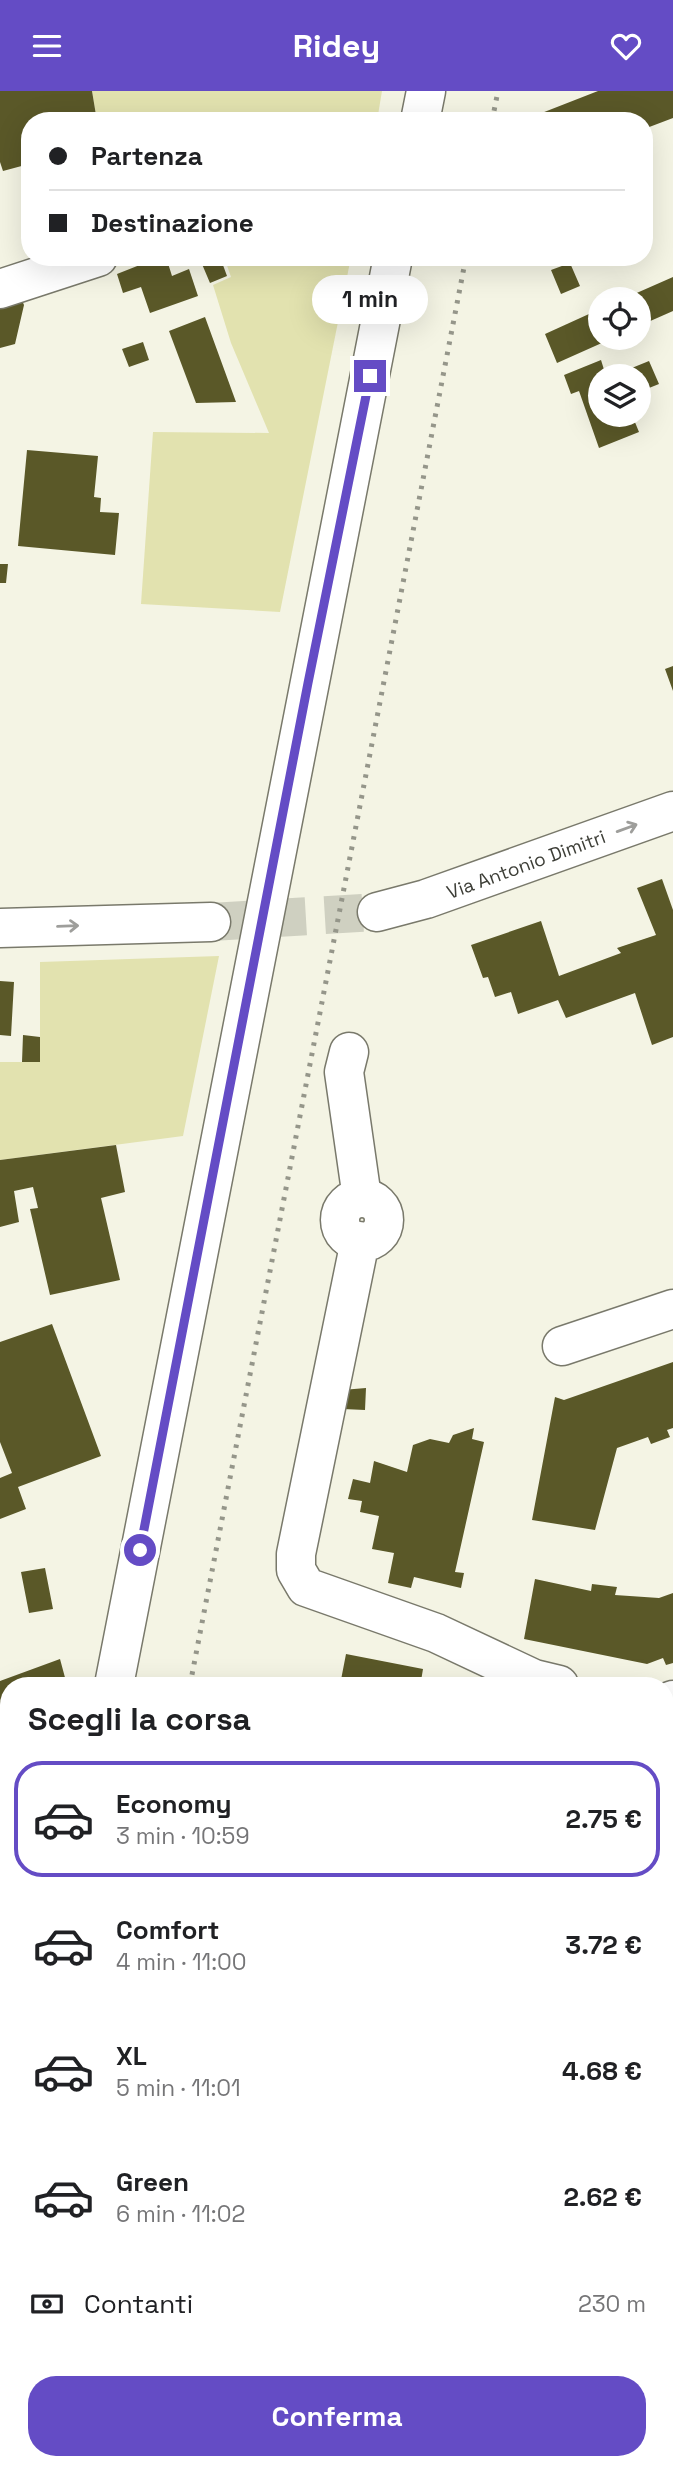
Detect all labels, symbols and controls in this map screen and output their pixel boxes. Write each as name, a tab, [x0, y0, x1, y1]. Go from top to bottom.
text: Ridey	[293, 26, 380, 66]
icon: menu	[28, 27, 66, 65]
icon: heart	[607, 27, 645, 65]
text: Partenza	[91, 139, 203, 173]
text: Destinazione	[91, 206, 254, 240]
callout: 1 min	[312, 275, 428, 323]
text: 1 min	[342, 284, 398, 314]
map controls	[588, 287, 651, 427]
button: locate	[588, 287, 651, 350]
route end	[354, 360, 386, 392]
button: layers	[588, 364, 651, 427]
one-way arrow	[616, 820, 638, 833]
street label: Via Antonio Dimitri	[443, 824, 609, 905]
one-way arrow	[56, 919, 79, 932]
route start	[124, 1534, 156, 1566]
text: Scegli la corsa	[28, 1699, 251, 1739]
text: Economy	[116, 1787, 232, 1821]
icon: car	[32, 1788, 95, 1851]
text: 2.75 €	[565, 1802, 642, 1836]
text: 3 min · 10:59	[116, 1821, 249, 1851]
text: Comfort	[116, 1913, 219, 1947]
icon: car	[32, 1914, 95, 1977]
text: 3.72 €	[565, 1928, 642, 1962]
text: 4 min · 11:00	[116, 1947, 246, 1977]
text: XL	[116, 2039, 147, 2073]
icon: car	[32, 2040, 95, 2103]
text: 4.68 €	[562, 2054, 642, 2088]
text: 5 min · 11:01	[116, 2073, 241, 2103]
text: Green	[116, 2165, 189, 2199]
icon: car	[32, 2166, 95, 2229]
text: 2.62 €	[563, 2180, 642, 2214]
text: 6 min · 11:02	[116, 2199, 245, 2229]
icon: cash	[28, 2285, 66, 2323]
text: Contanti	[84, 2287, 193, 2321]
text: 230 m	[578, 2289, 646, 2319]
button: Conferma	[28, 2376, 646, 2456]

